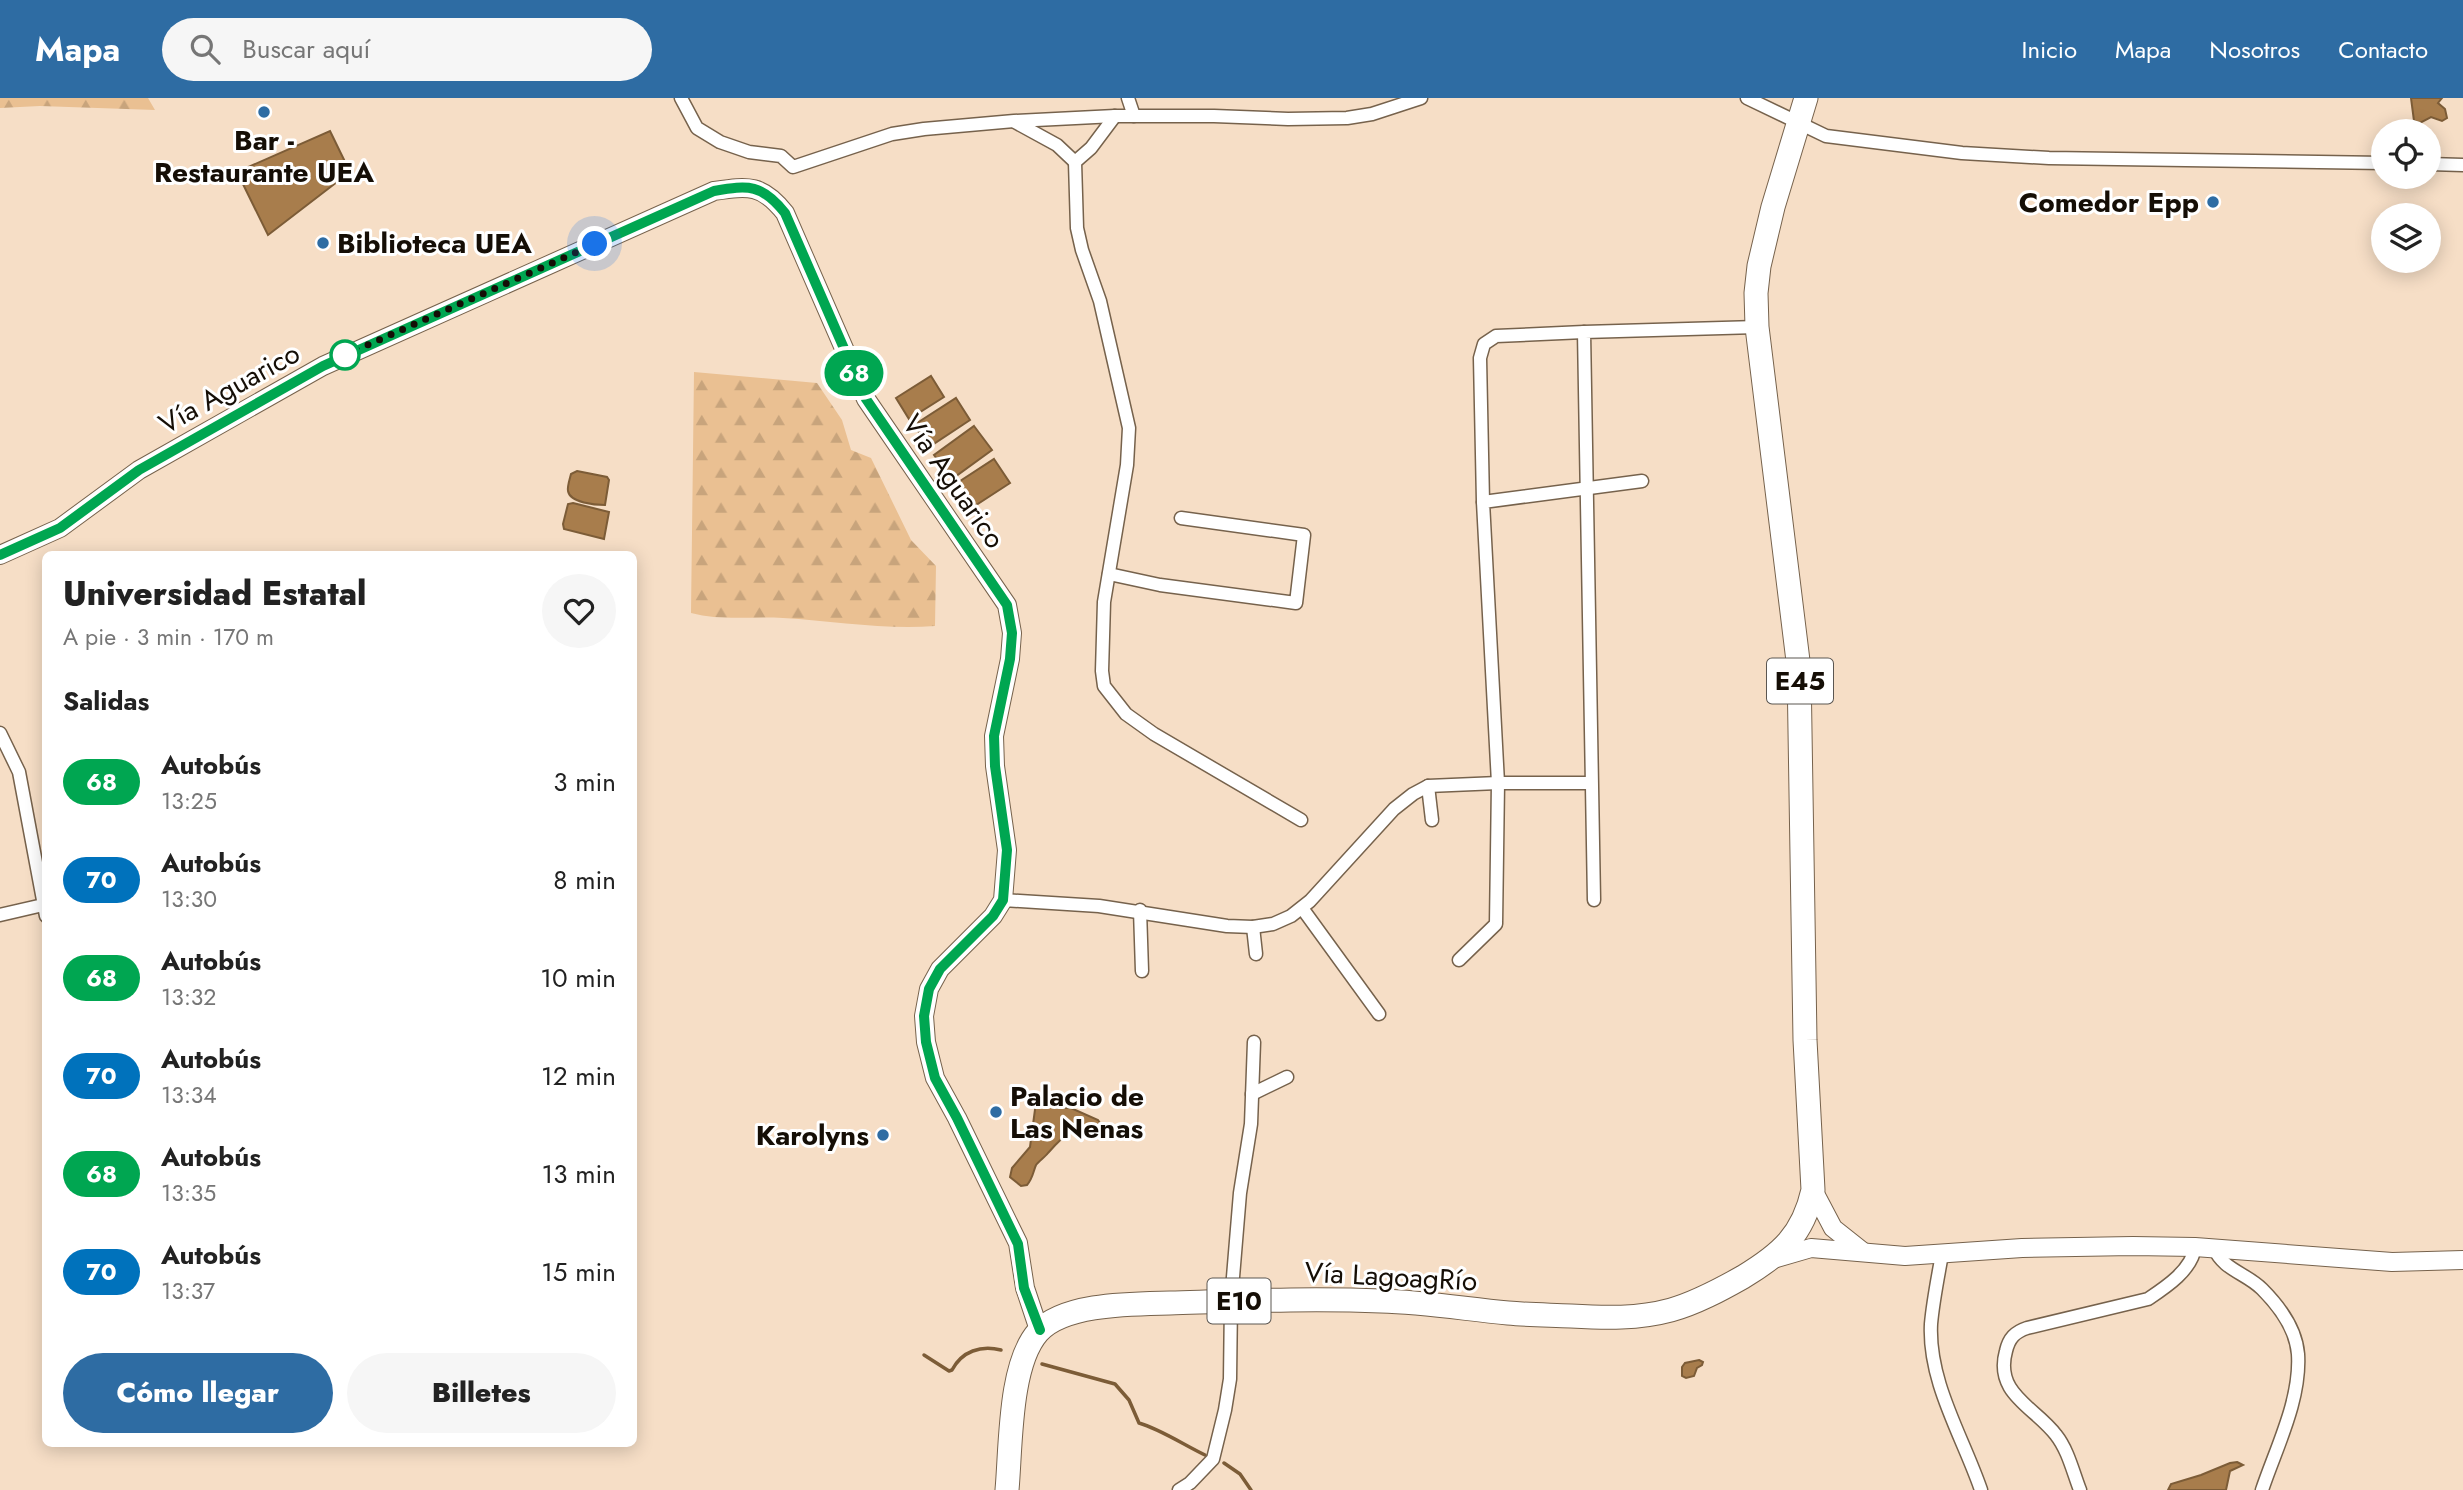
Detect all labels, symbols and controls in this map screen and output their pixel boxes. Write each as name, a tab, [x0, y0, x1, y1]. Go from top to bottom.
search box	[162, 18, 652, 81]
text: Mapa	[35, 26, 120, 73]
icon: search	[186, 30, 224, 68]
text: Buscar aquí	[242, 30, 370, 68]
text: Inicio	[2022, 32, 2077, 67]
text: Mapa	[2115, 32, 2171, 67]
text: Nosotros	[2209, 32, 2300, 67]
text: Contacto	[2338, 32, 2428, 67]
marker: Bar - Restaurante UEA	[256, 104, 272, 120]
map controls	[2371, 119, 2441, 273]
button: locate	[2371, 119, 2441, 189]
place label: Bar - Restaurante UEA	[154, 120, 374, 193]
place label: Comedor Epp	[2019, 182, 2199, 223]
marker: Comedor Epp	[2205, 194, 2221, 210]
button: layers	[2371, 203, 2441, 273]
place label: Biblioteca UEA	[337, 223, 532, 264]
your location	[577, 226, 612, 261]
marker: Biblioteca UEA	[315, 235, 331, 251]
street label: Vía Aguarico	[151, 333, 307, 444]
unlabelled marker	[330, 340, 360, 370]
line badge: 68	[822, 350, 886, 396]
text: 68	[838, 355, 870, 390]
street label: Vía Aguarico	[892, 406, 1015, 557]
text: Universidad Estatal	[63, 570, 366, 617]
button: heart	[542, 574, 616, 648]
text: A pie · 3 min · 170 m	[63, 620, 274, 654]
road number: E45	[1767, 659, 1833, 704]
text: Salidas	[63, 682, 149, 720]
text: Autobús	[161, 746, 261, 784]
text: 3 min	[553, 763, 616, 801]
text: 68	[86, 764, 117, 799]
text: 13:25	[161, 784, 217, 818]
text: Autobús	[161, 844, 261, 882]
text: 8 min	[553, 861, 616, 899]
text: 70	[86, 862, 117, 897]
text: 13:30	[161, 882, 217, 916]
text: Autobús	[161, 942, 261, 980]
text: 10 min	[540, 959, 616, 997]
text: 68	[86, 960, 117, 995]
text: 13:32	[161, 980, 216, 1014]
text: Autobús	[161, 1040, 261, 1078]
text: 12 min	[541, 1057, 616, 1095]
text: 70	[86, 1058, 117, 1093]
place label: Palacio de Las Nenas	[1010, 1076, 1144, 1149]
text: 13:34	[161, 1078, 217, 1112]
marker: Palacio de Las Nenas	[988, 1104, 1004, 1120]
place label: Karolyns	[756, 1115, 869, 1156]
marker: Karolyns	[875, 1127, 891, 1143]
text: Autobús	[161, 1138, 261, 1176]
text: 13 min	[542, 1155, 616, 1193]
text: 68	[86, 1156, 117, 1191]
text: 13:35	[161, 1176, 216, 1210]
text: Autobús	[161, 1236, 261, 1274]
street label: Vía LagoagRío	[1304, 1252, 1478, 1301]
text: 15 min	[541, 1253, 616, 1291]
text: 70	[86, 1254, 117, 1289]
text: 13:37	[161, 1274, 215, 1308]
road number: E10	[1208, 1278, 1270, 1324]
button: Cómo llegar	[63, 1353, 333, 1433]
button: Billetes	[347, 1353, 616, 1433]

